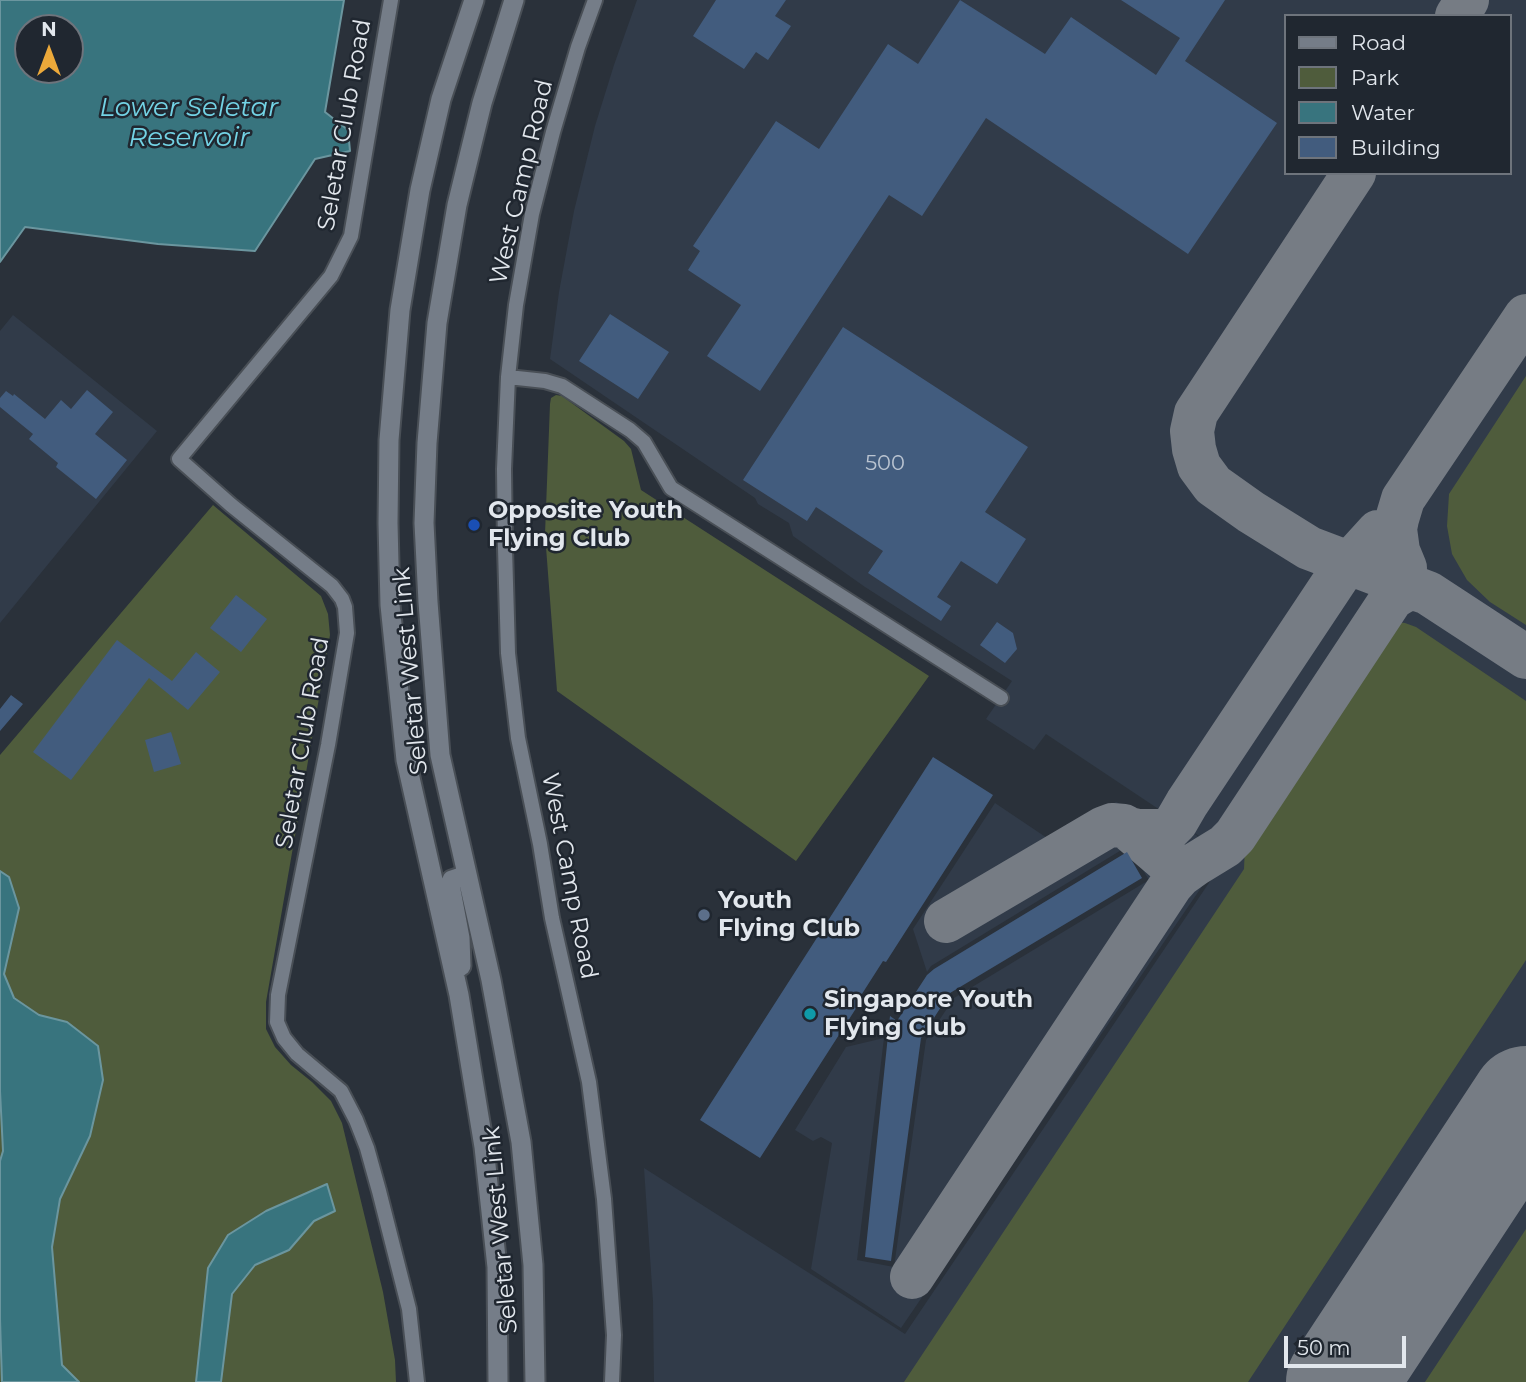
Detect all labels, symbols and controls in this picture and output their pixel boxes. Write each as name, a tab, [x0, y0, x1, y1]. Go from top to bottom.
north arrow	[14, 14, 84, 84]
legend	[1284, 14, 1512, 175]
street label: Seletar Club Road	[312, 17, 378, 233]
text: N	[41, 18, 57, 41]
text: Road	[1351, 30, 1406, 55]
text: Park	[1351, 65, 1399, 90]
street label: West Camp Road	[484, 77, 560, 287]
water label: Lower Seletar Reservoir	[100, 92, 278, 154]
text: Water	[1351, 100, 1415, 125]
text: Building	[1351, 135, 1441, 160]
house number: 500	[865, 451, 905, 477]
place label: Opposite Youth Flying Club	[488, 497, 683, 553]
marker: Opposite Youth Flying Club	[466, 517, 482, 533]
street label: Seletar West Link	[388, 566, 434, 776]
street label: Seletar Club Road	[270, 635, 336, 851]
street label: West Camp Road	[535, 771, 603, 981]
place label: Youth Flying Club	[718, 887, 860, 943]
marker: Youth Flying Club	[696, 907, 712, 923]
place label: Singapore Youth Flying Club	[824, 986, 1033, 1042]
marker: Singapore Youth Flying Club	[802, 1006, 818, 1022]
street label: Seletar West Link	[478, 1125, 524, 1335]
scale bar	[1288, 1322, 1410, 1366]
text: 50 m	[1297, 1335, 1351, 1360]

